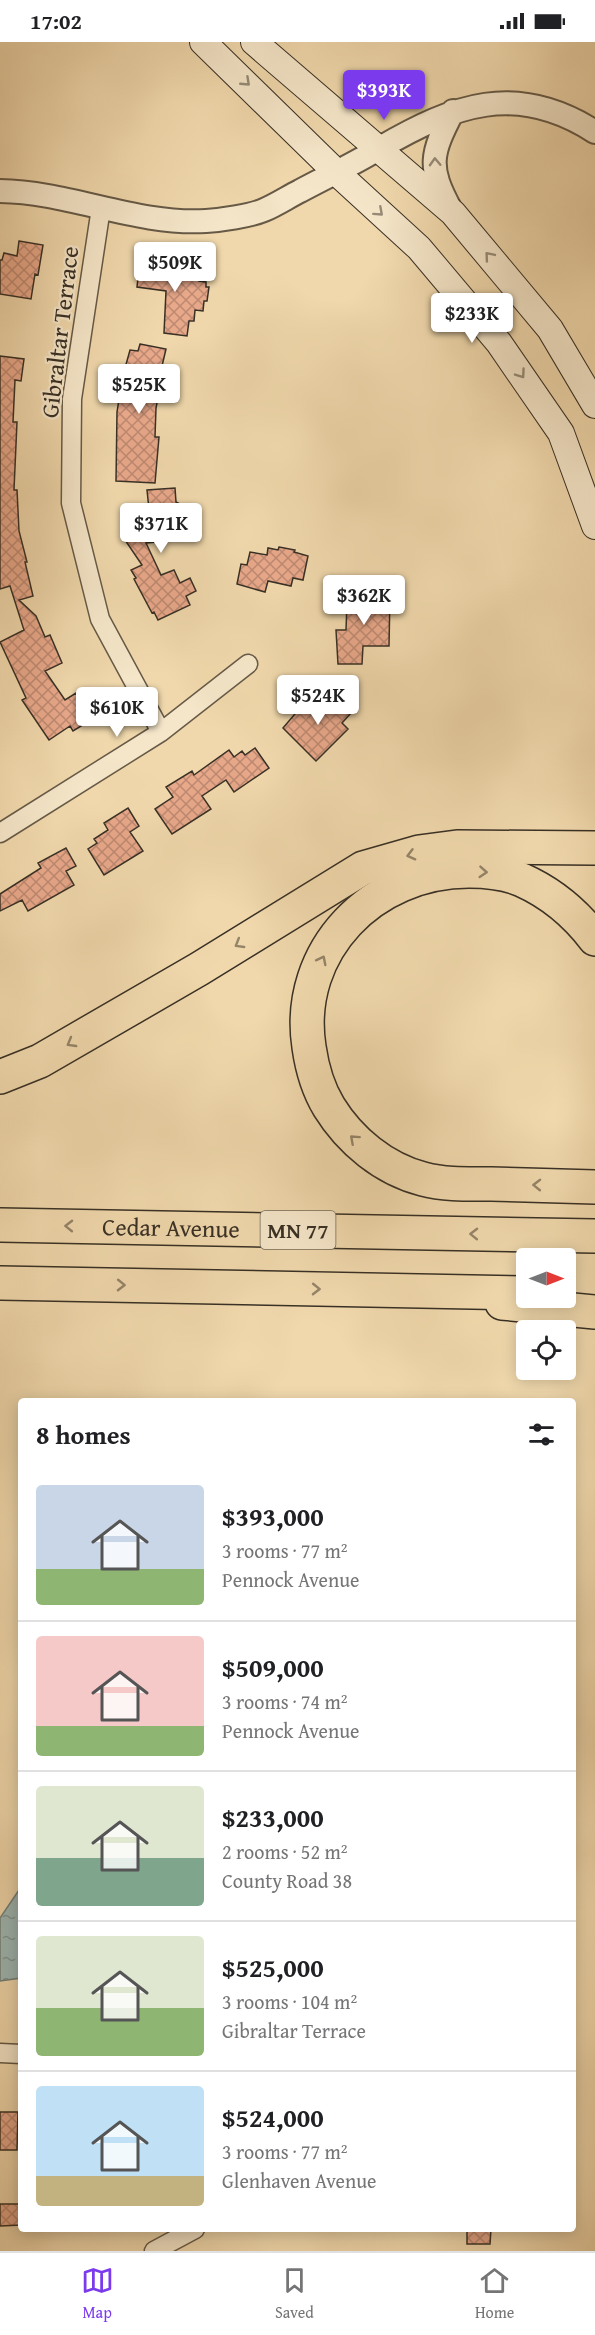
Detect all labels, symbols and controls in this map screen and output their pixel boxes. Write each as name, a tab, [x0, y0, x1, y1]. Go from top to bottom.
text: 17:02	[30, 5, 82, 37]
pin: $393K	[342, 70, 426, 121]
one-way arrow	[239, 75, 250, 86]
text: $393K	[357, 75, 411, 104]
one-way arrow	[429, 158, 442, 167]
one-way arrow	[372, 204, 383, 215]
pin: $509K	[133, 242, 217, 293]
street label: Gibraltar Terrace	[32, 244, 87, 420]
text: $509K	[148, 247, 202, 276]
one-way arrow	[485, 251, 496, 262]
pin: $233K	[430, 293, 514, 344]
text: $233K	[445, 298, 499, 327]
pin: $525K	[97, 364, 181, 415]
one-way arrow	[514, 367, 525, 378]
text: $525K	[112, 369, 166, 398]
pin: $371K	[119, 503, 203, 554]
text: $371K	[134, 508, 188, 537]
pin: $362K	[322, 575, 406, 626]
text: $362K	[337, 580, 391, 609]
pin: $524K	[276, 675, 360, 726]
text: $524K	[291, 680, 345, 709]
pin: $610K	[75, 687, 159, 738]
text: $610K	[90, 692, 144, 721]
one-way arrow	[406, 848, 417, 860]
one-way arrow	[478, 865, 487, 878]
one-way arrow	[235, 937, 246, 948]
one-way arrow	[315, 955, 326, 966]
one-way arrow	[67, 1035, 77, 1047]
one-way arrow	[350, 1135, 361, 1146]
one-way arrow	[532, 1179, 541, 1192]
street label: Cedar Avenue	[102, 1209, 240, 1246]
road number: MN 77	[260, 1211, 336, 1249]
one-way arrow	[64, 1220, 73, 1232]
one-way arrow	[469, 1228, 478, 1240]
north arrow	[516, 1248, 576, 1308]
map controls	[516, 1248, 576, 1380]
one-way arrow	[117, 1279, 126, 1291]
one-way arrow	[312, 1283, 321, 1295]
button: locate	[516, 1320, 576, 1380]
text: 8 homes	[36, 1415, 131, 1454]
icon: filters	[525, 1418, 558, 1451]
text: $393,000	[222, 1497, 324, 1536]
icon: home	[84, 1509, 156, 1581]
text: 3 rooms · 77 m²	[222, 1536, 348, 1565]
text: Pennock Avenue	[222, 1565, 359, 1594]
text: $509,000	[222, 1648, 324, 1687]
icon: home	[84, 1660, 156, 1732]
text: 3 rooms · 74 m²	[222, 1687, 348, 1716]
text: Pennock Avenue	[222, 1716, 359, 1745]
text: $233,000	[222, 1798, 324, 1837]
icon: home	[84, 1810, 156, 1882]
text: 2 rooms · 52 m²	[222, 1837, 348, 1866]
text: County Road 38	[222, 1866, 352, 1895]
text: $525,000	[222, 1948, 324, 1987]
icon: home	[84, 1960, 156, 2032]
text: 3 rooms · 104 m²	[222, 1987, 357, 2016]
text: Gibraltar Terrace	[222, 2016, 366, 2045]
text: $524,000	[222, 2098, 324, 2137]
icon: home	[84, 2110, 156, 2182]
text: 3 rooms · 77 m²	[222, 2137, 348, 2166]
text: Glenhaven Avenue	[222, 2166, 376, 2195]
tab: Map	[81, 2264, 114, 2324]
tab: Saved	[275, 2264, 314, 2324]
tab: Home	[475, 2264, 514, 2324]

